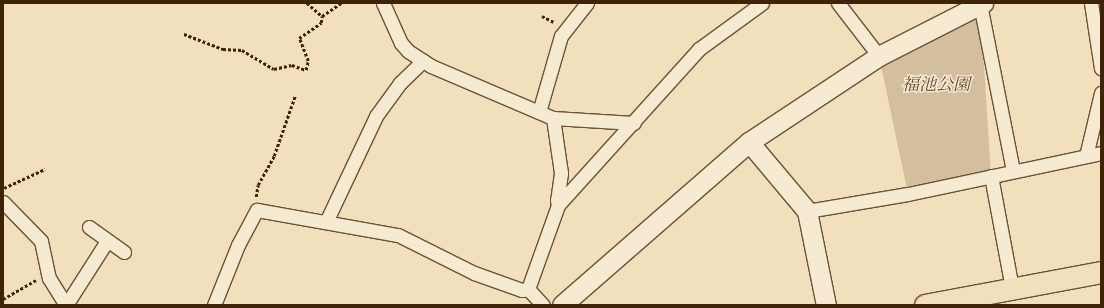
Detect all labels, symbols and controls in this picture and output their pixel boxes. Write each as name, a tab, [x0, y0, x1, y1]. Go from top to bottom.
park label: 福池公園	[902, 75, 970, 95]

